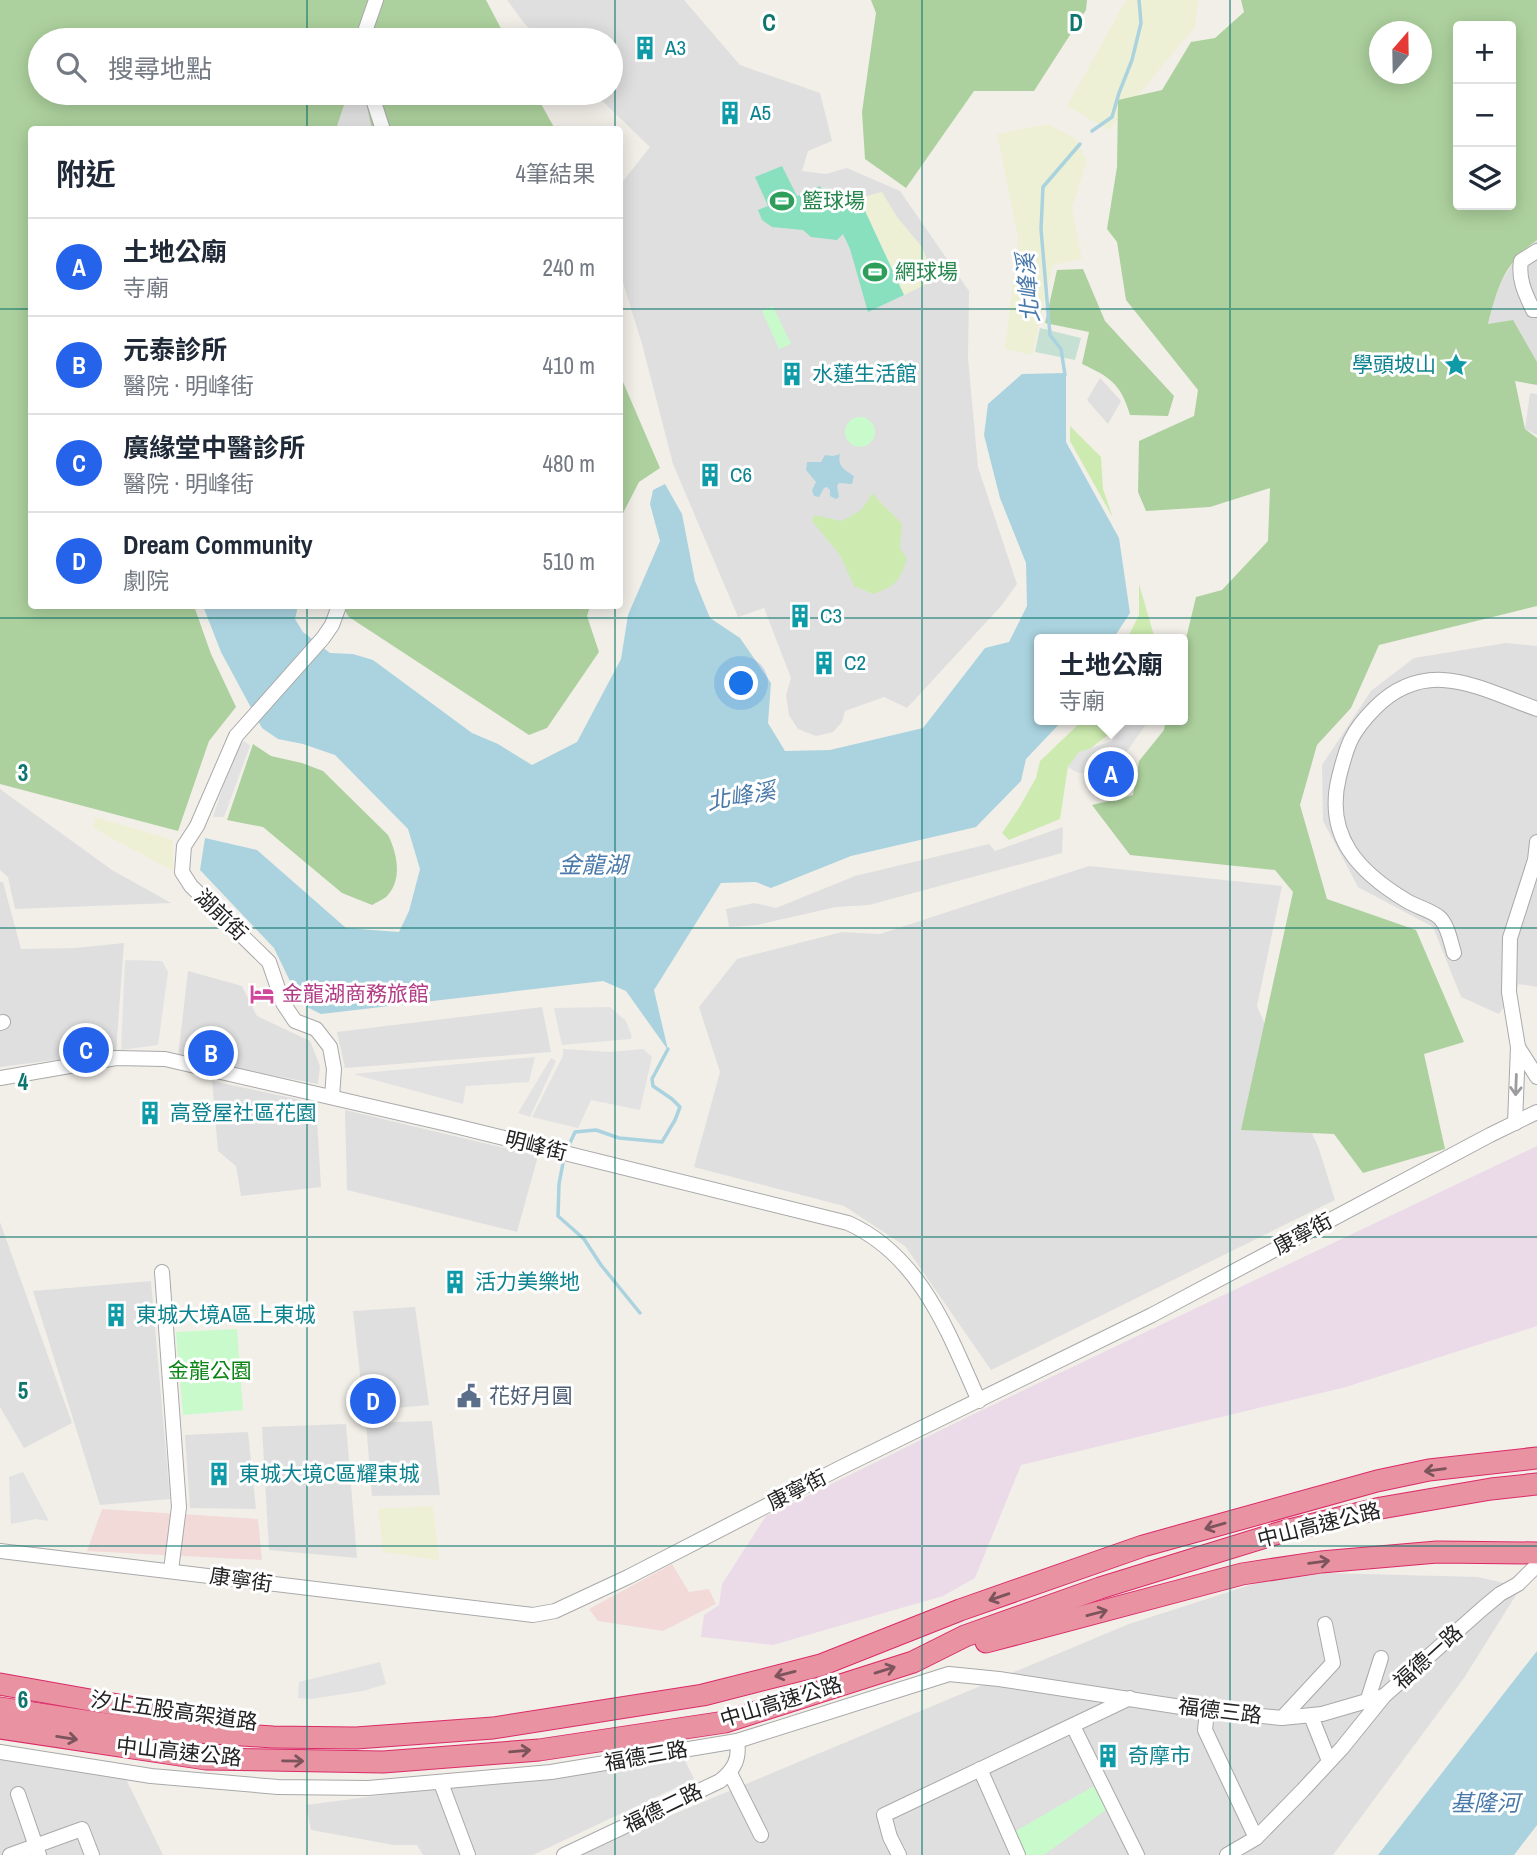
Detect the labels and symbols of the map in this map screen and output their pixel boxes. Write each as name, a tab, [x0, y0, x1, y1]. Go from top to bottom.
text: C	[762, 7, 776, 38]
text: D	[1069, 7, 1083, 38]
north arrow	[1369, 21, 1432, 84]
place label: A3	[664, 33, 686, 62]
building icon: A3	[631, 34, 659, 62]
place label: A5	[749, 98, 771, 127]
building icon: A5	[716, 99, 744, 127]
place label: 籃球場	[802, 186, 865, 215]
sports icon: 籃球場	[768, 187, 796, 215]
water label: 北峰溪	[1009, 249, 1046, 324]
place label: 網球場	[895, 257, 958, 286]
sports icon: 網球場	[861, 258, 889, 286]
place label: 學頭坡山	[1352, 350, 1436, 379]
place icon: 學頭坡山	[1442, 351, 1470, 379]
place label: 水蓮生活館	[812, 359, 917, 388]
building icon: 水蓮生活館	[778, 360, 806, 388]
place label: C6	[730, 460, 752, 489]
building icon: C6	[696, 461, 724, 489]
place label: C3	[820, 601, 842, 630]
building icon: C3	[786, 602, 814, 630]
place label: C2	[844, 648, 866, 677]
building icon: C2	[810, 649, 838, 677]
your location	[724, 666, 758, 700]
pin: A	[1088, 748, 1134, 800]
text: 3	[18, 757, 28, 788]
water label: 北峰溪	[704, 774, 781, 817]
water label: 金龍湖	[559, 849, 631, 880]
street label: 湖前街	[189, 882, 254, 947]
place label: 金龍湖商務旅館	[282, 979, 429, 1008]
hotel icon: 金龍湖商務旅館	[248, 980, 276, 1008]
pin: C	[63, 1024, 109, 1076]
pin: B	[188, 1027, 234, 1079]
text: 4	[18, 1066, 29, 1097]
one-way arrow	[1510, 1073, 1523, 1096]
place label: 高登屋社區花園	[170, 1098, 317, 1127]
building icon: 高登屋社區花園	[136, 1099, 164, 1127]
street label: 明峰街	[502, 1124, 570, 1167]
street label: 康寧街	[1268, 1206, 1337, 1261]
place label: 活力美樂地	[475, 1267, 580, 1296]
building icon: 活力美樂地	[441, 1268, 469, 1296]
place label: 東城大境A區上東城	[136, 1300, 316, 1329]
building icon: 東城大境A區上東城	[102, 1301, 130, 1329]
park label: 金龍公園	[168, 1356, 252, 1385]
text: 5	[18, 1375, 28, 1406]
pin: D	[350, 1375, 396, 1427]
place label: 花好月圓	[489, 1381, 573, 1410]
public building icon: 花好月圓	[455, 1382, 483, 1410]
place label: 東城大境C區耀東城	[239, 1459, 419, 1488]
building icon: 東城大境C區耀東城	[205, 1460, 233, 1488]
street label: 康寧街	[762, 1462, 831, 1517]
one-way arrow	[1424, 1464, 1447, 1477]
street label: 中山高速公路	[1254, 1495, 1384, 1554]
one-way arrow	[1204, 1520, 1227, 1533]
one-way arrow	[1307, 1556, 1330, 1569]
street label: 康寧街	[208, 1561, 274, 1598]
one-way arrow	[988, 1592, 1010, 1604]
one-way arrow	[1086, 1605, 1108, 1618]
street label: 福德一路	[1387, 1618, 1469, 1696]
one-way arrow	[873, 1663, 895, 1676]
one-way arrow	[774, 1668, 797, 1681]
street label: 中山高速公路	[716, 1669, 845, 1734]
text: 6	[18, 1684, 28, 1715]
street label: 汐止五股高架道路	[89, 1684, 259, 1737]
street label: 福德三路	[1177, 1691, 1264, 1730]
street label: 中山高速公路	[115, 1730, 243, 1773]
one-way arrow	[56, 1732, 78, 1745]
street label: 福德三路	[602, 1734, 690, 1777]
place label: 奇摩市	[1128, 1741, 1191, 1770]
building icon: 奇摩市	[1094, 1742, 1122, 1770]
one-way arrow	[509, 1744, 531, 1757]
one-way arrow	[282, 1754, 305, 1767]
street label: 福德二路	[619, 1776, 707, 1839]
water label: 基隆河	[1451, 1787, 1524, 1818]

